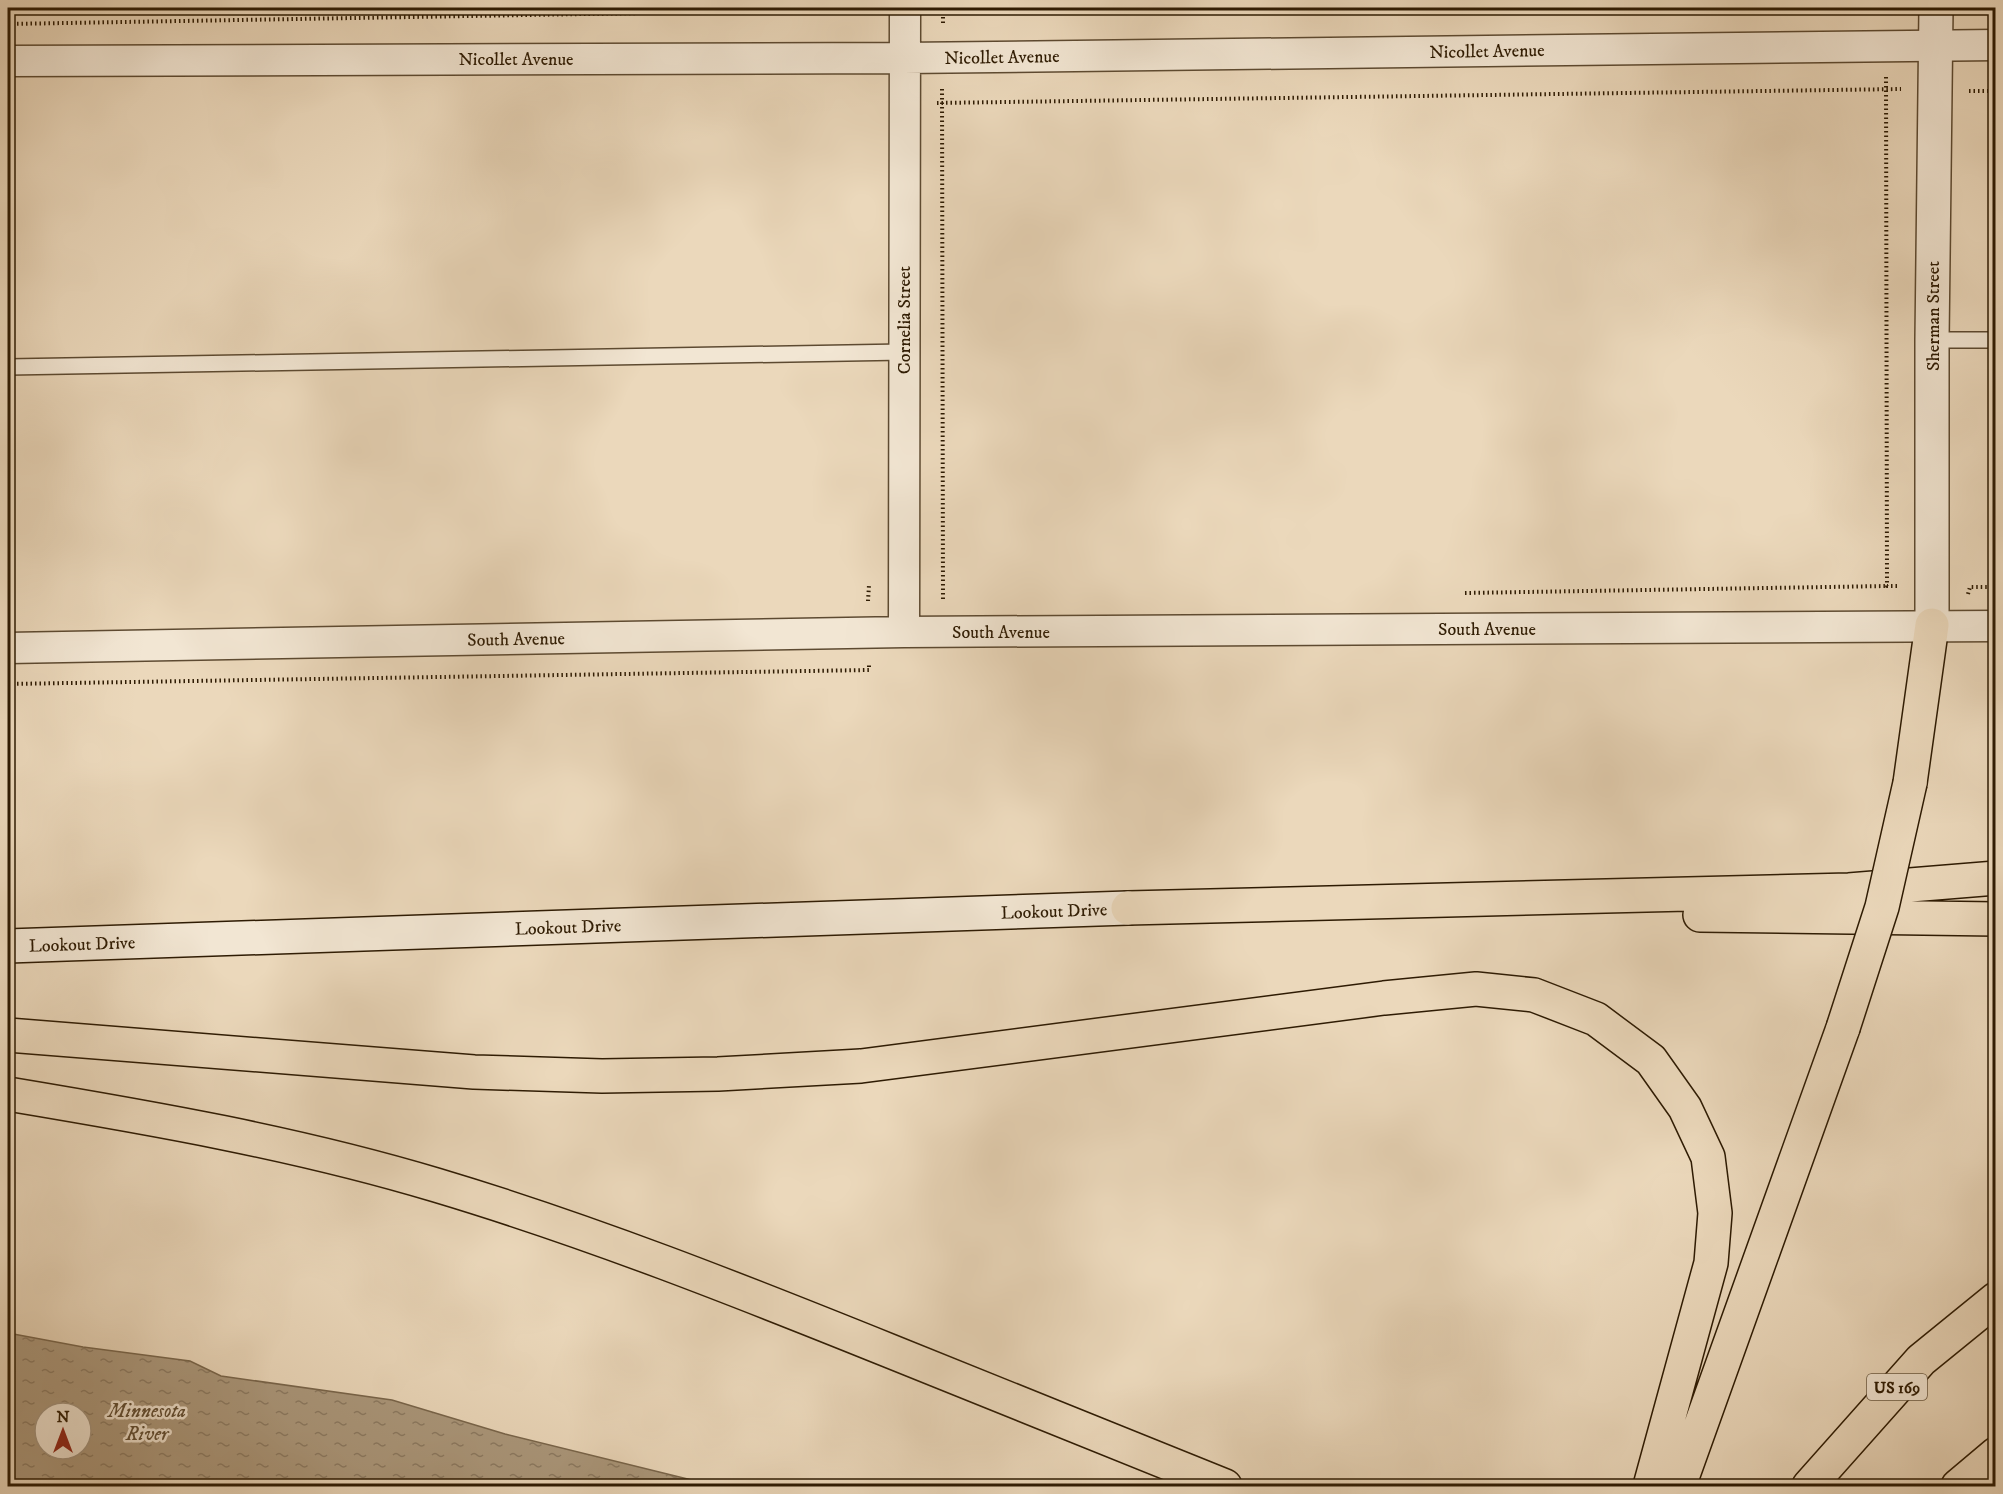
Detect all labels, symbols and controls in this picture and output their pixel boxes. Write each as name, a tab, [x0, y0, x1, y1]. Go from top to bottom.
street label: Nicollet Avenue	[1429, 40, 1545, 64]
street label: Nicollet Avenue	[944, 46, 1060, 70]
street label: Nicollet Avenue	[458, 49, 574, 71]
street label: Sherman Street	[1923, 261, 1945, 371]
street label: Cornelia Street	[894, 266, 916, 374]
street label: South Avenue	[1438, 619, 1536, 641]
street label: South Avenue	[952, 622, 1050, 644]
street label: South Avenue	[467, 628, 565, 652]
street label: Lookout Drive	[1001, 899, 1108, 925]
street label: Lookout Drive	[515, 915, 622, 941]
street label: Lookout Drive	[29, 932, 136, 958]
road number: US 169	[1867, 1374, 1927, 1400]
water label: Minnesota River	[106, 1399, 186, 1447]
north arrow	[33, 1401, 93, 1461]
text: N	[56, 1407, 70, 1427]

